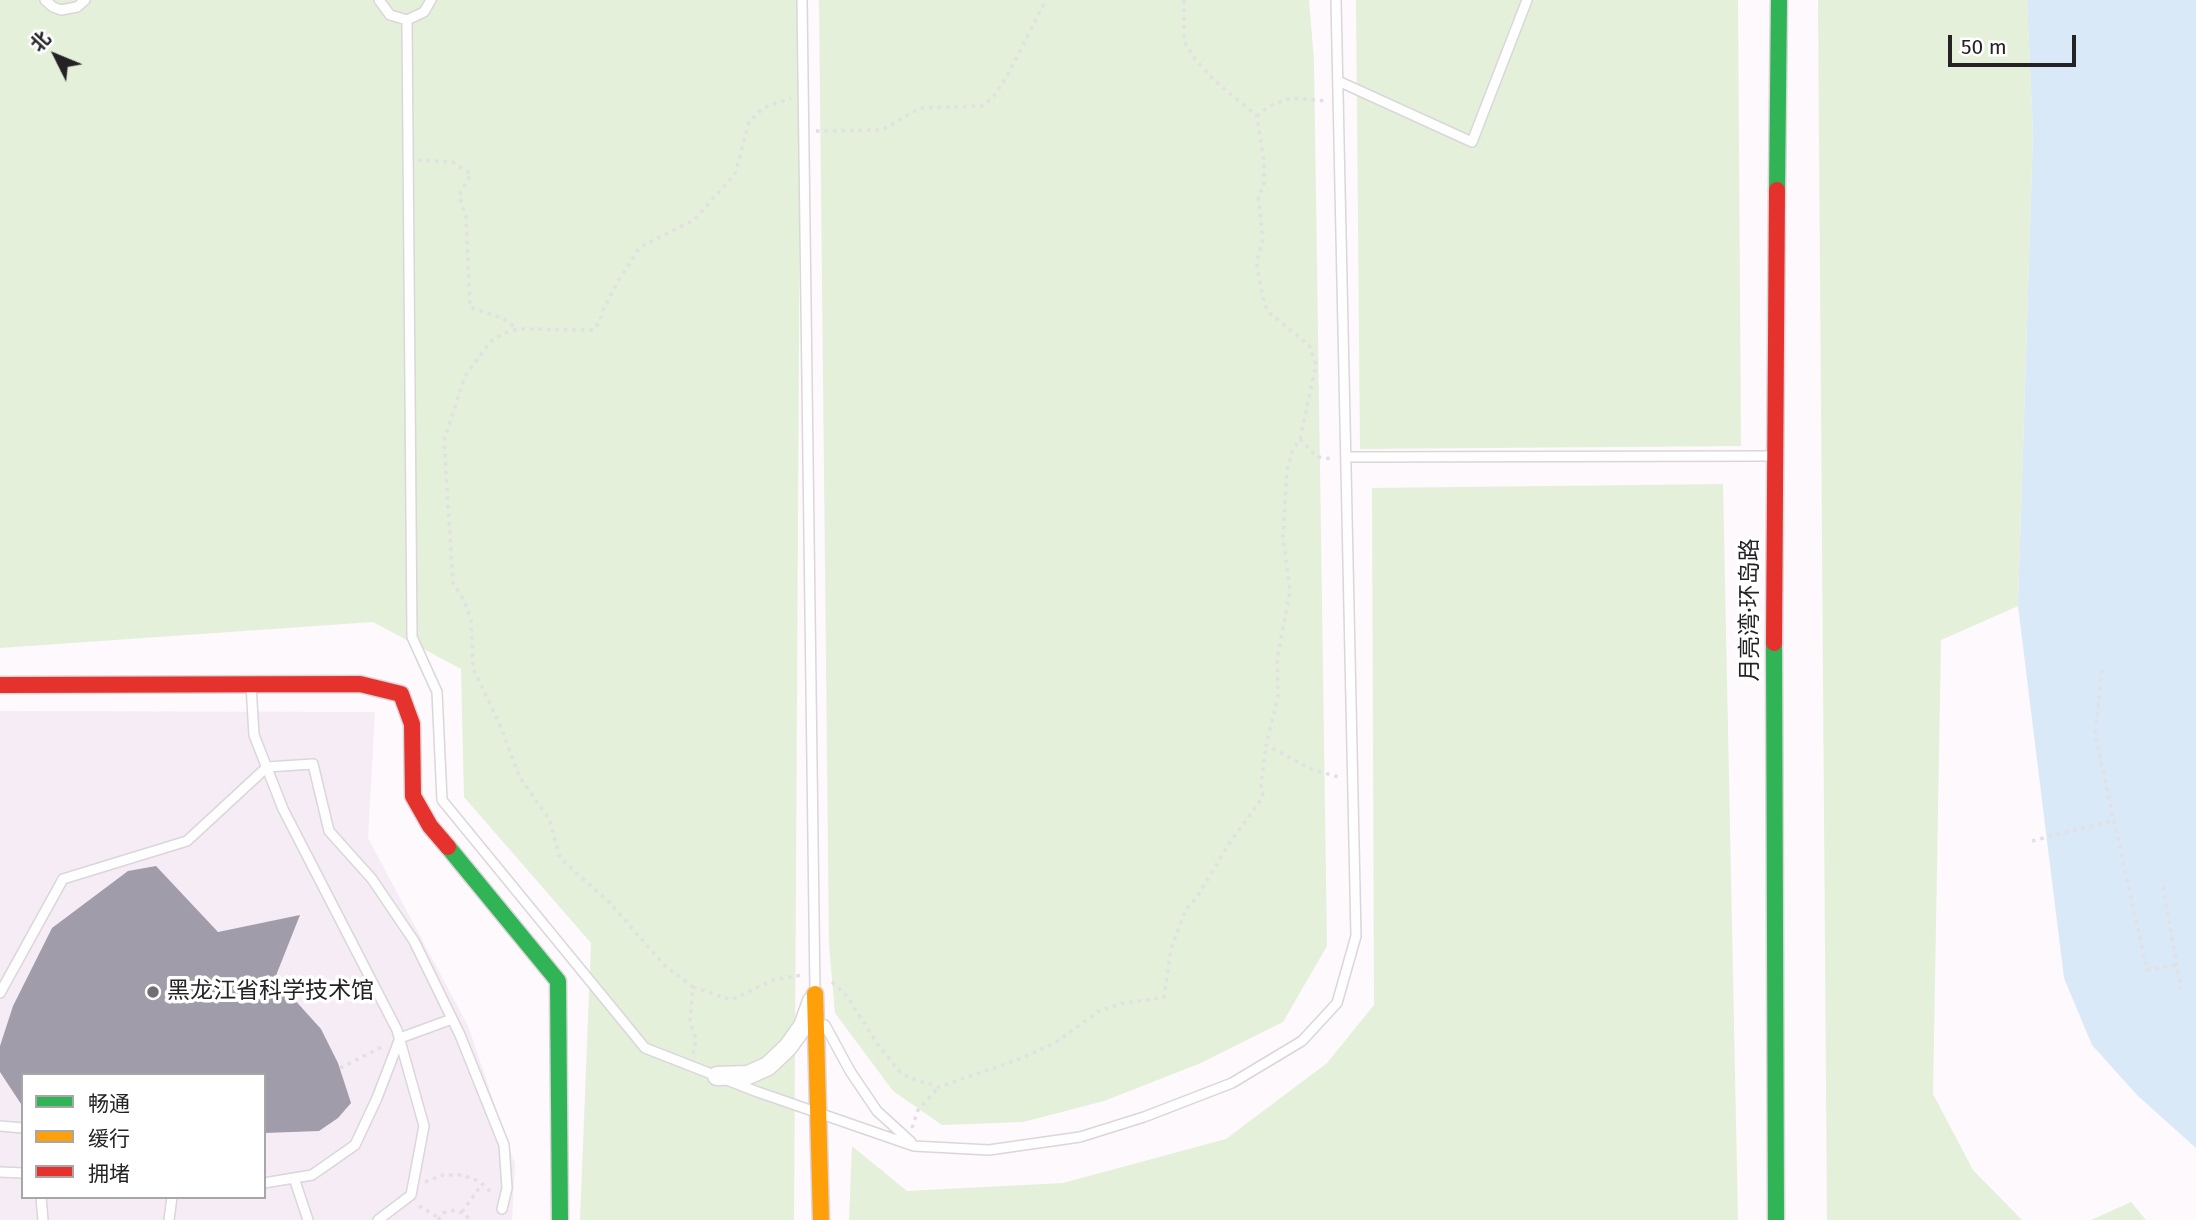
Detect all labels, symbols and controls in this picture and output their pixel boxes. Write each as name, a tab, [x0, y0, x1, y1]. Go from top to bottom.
north arrow	[21, 21, 91, 91]
scale bar	[1951, 21, 2079, 65]
text: 北	[25, 27, 55, 56]
text: 50 m	[1961, 34, 2007, 60]
street label: 月亮湾·环岛路	[1737, 538, 1765, 682]
place label: 黑龙江省科学技术馆	[167, 978, 374, 1006]
marker: 黑龙江省科学技术馆	[145, 984, 161, 1000]
legend	[21, 1073, 266, 1199]
text: 畅通	[88, 1091, 130, 1117]
text: 缓行	[88, 1126, 130, 1152]
text: 拥堵	[88, 1161, 130, 1187]

